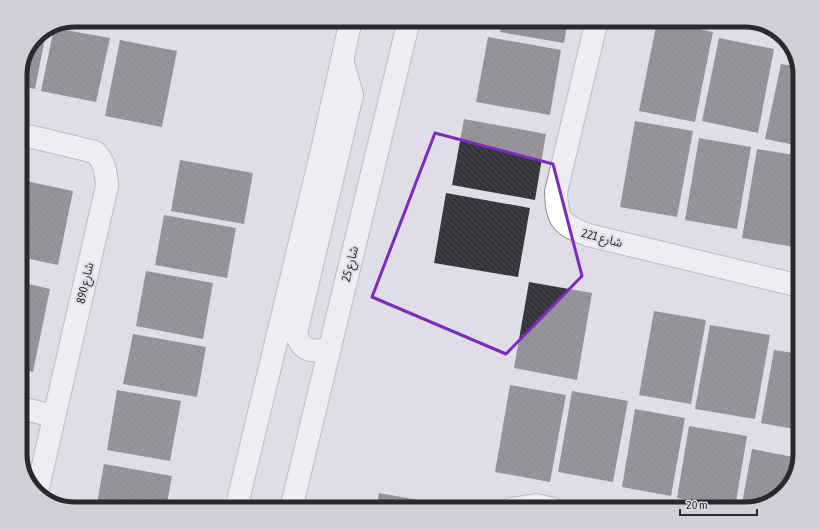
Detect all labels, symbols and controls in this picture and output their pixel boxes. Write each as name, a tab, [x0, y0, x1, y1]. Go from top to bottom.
street label: شارع 221	[579, 226, 624, 252]
street label: شارع 25	[339, 245, 363, 284]
street label: شارع 890	[73, 261, 98, 305]
scale bar	[680, 491, 757, 517]
text: 20 m	[686, 498, 708, 512]

